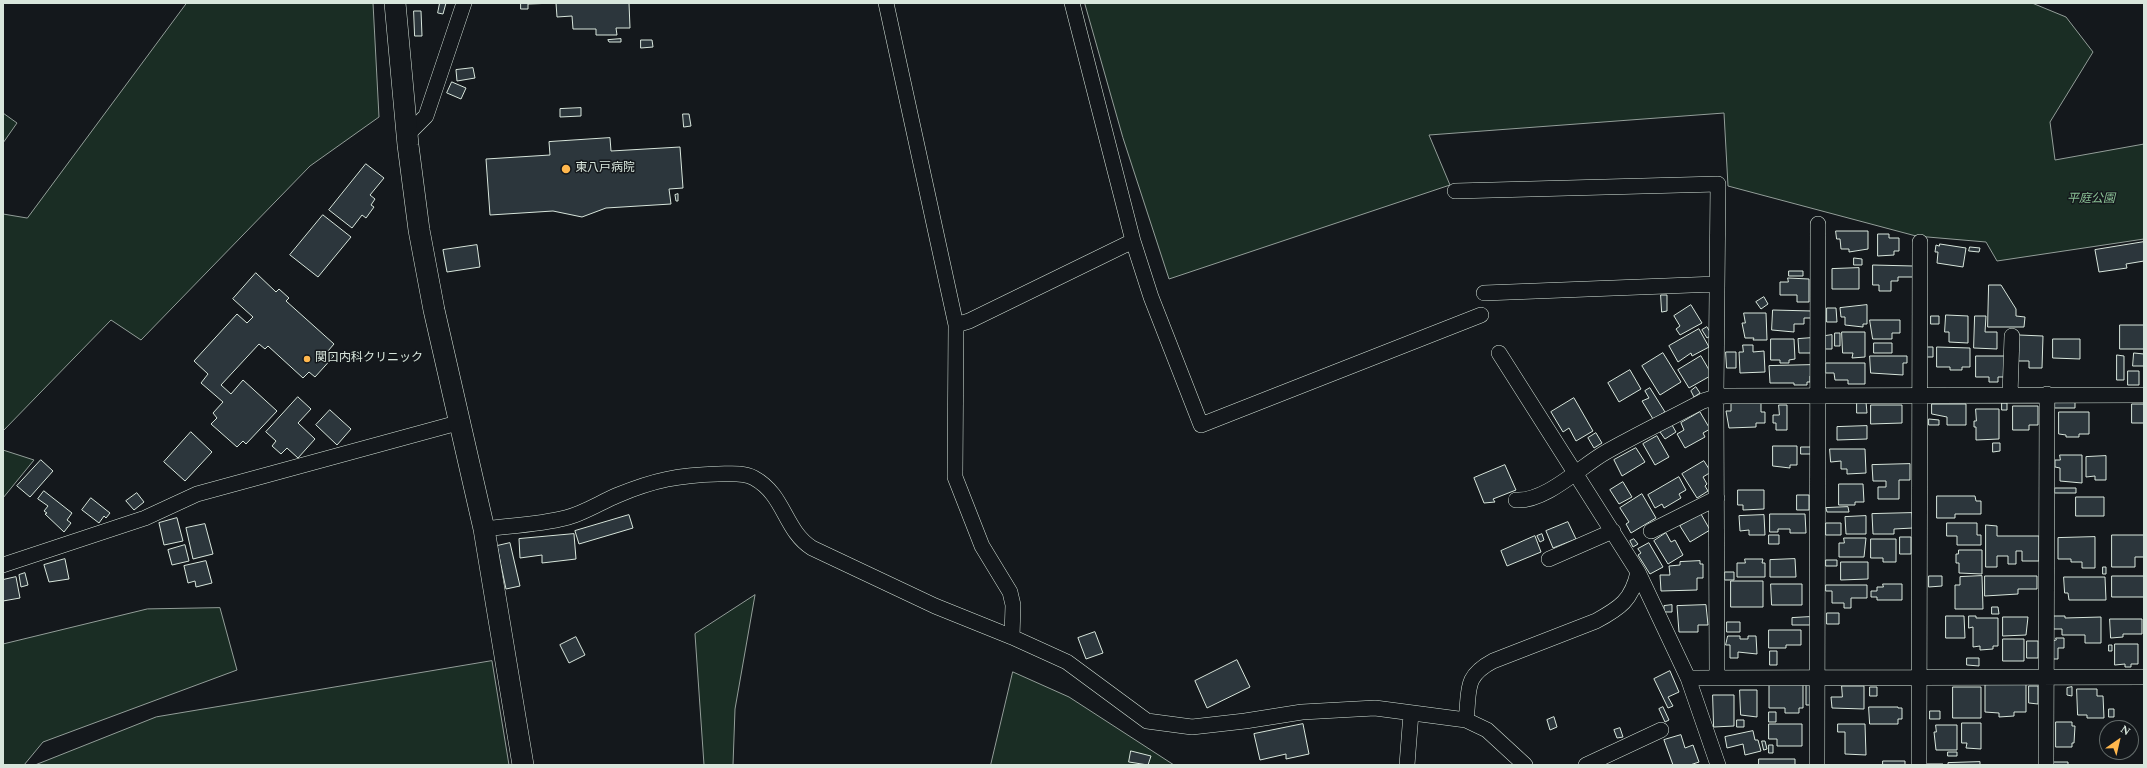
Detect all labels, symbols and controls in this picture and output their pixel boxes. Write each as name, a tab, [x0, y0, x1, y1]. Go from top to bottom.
place label: 東八戸病院	[575, 162, 635, 176]
marker: 東八戸病院	[560, 163, 572, 175]
park label: 平庭公園	[2067, 193, 2115, 207]
place label: 関口内科クリニック	[315, 352, 423, 366]
marker: 関口内科クリニック	[302, 354, 312, 364]
north arrow	[2099, 720, 2139, 760]
text: N	[2117, 721, 2134, 740]

